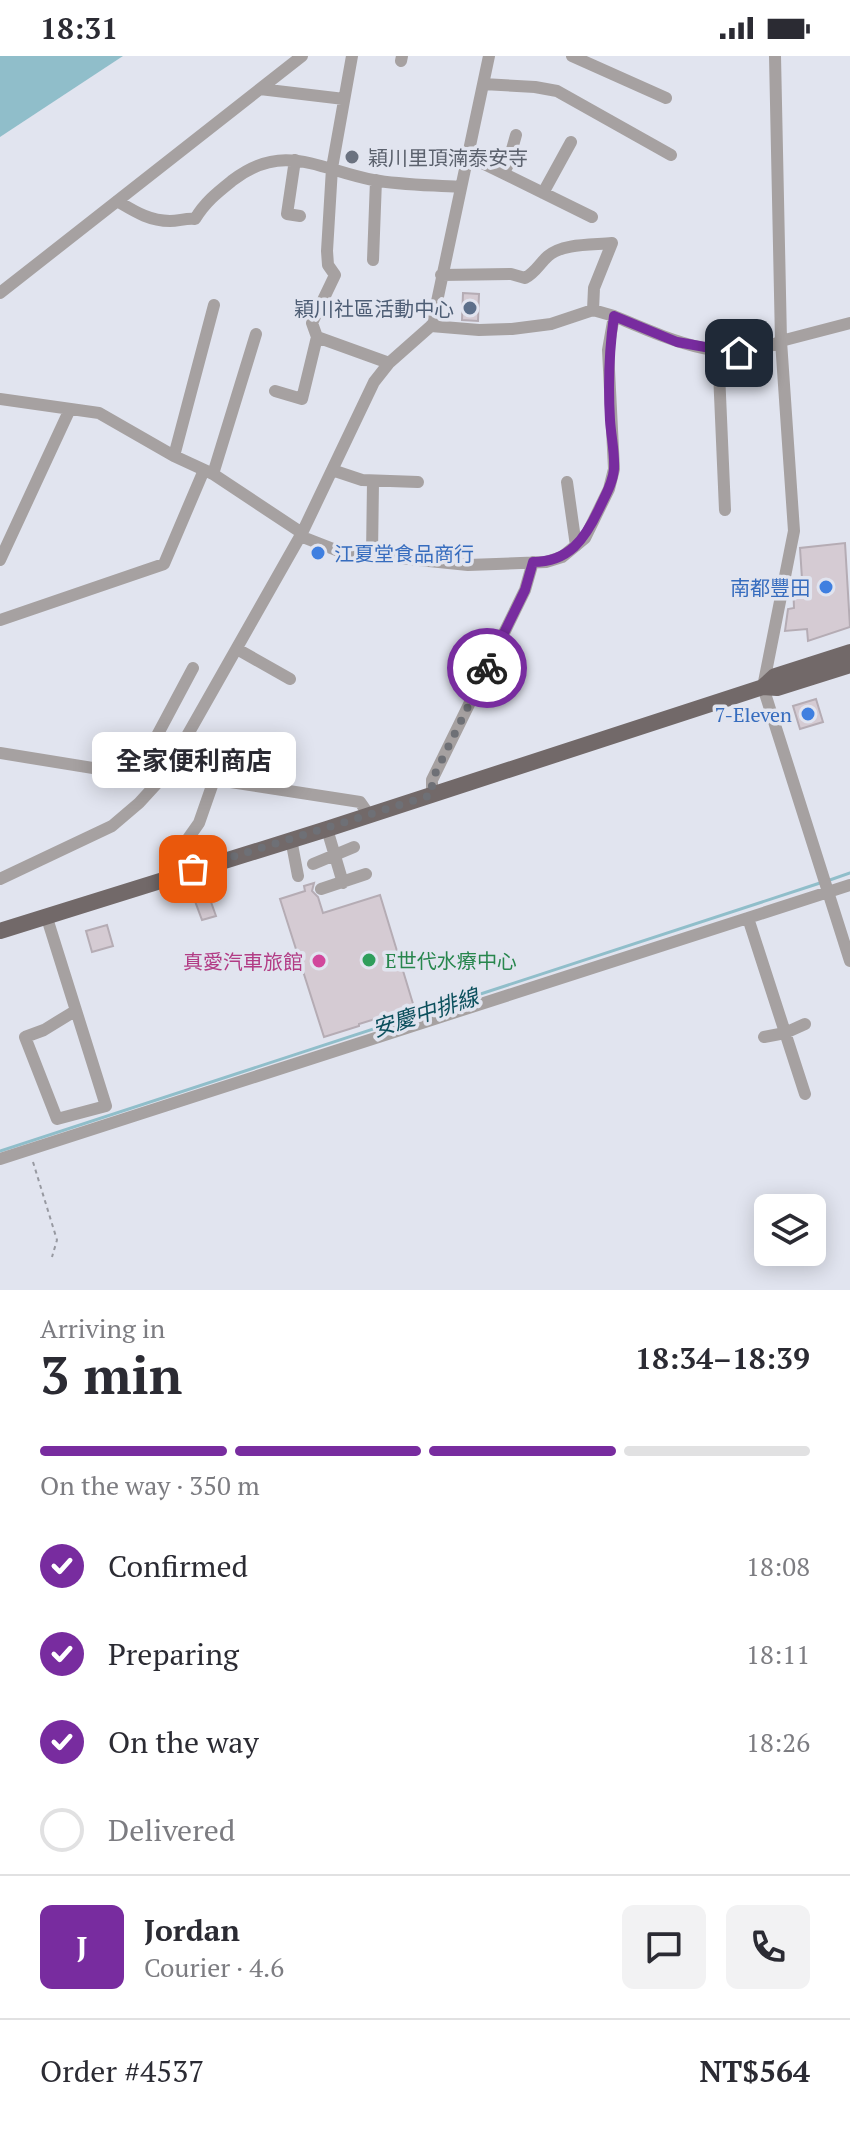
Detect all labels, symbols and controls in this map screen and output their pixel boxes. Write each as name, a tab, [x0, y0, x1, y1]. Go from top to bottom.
text: 18:31	[40, 8, 118, 48]
place label: 穎川里頂湳泰安寺	[368, 144, 528, 171]
marker: 穎川里頂湳泰安寺	[343, 148, 361, 166]
place label: 穎川社區活動中心	[294, 295, 454, 322]
marker: 穎川社區活動中心	[461, 299, 479, 317]
pin	[705, 319, 773, 387]
icon: home	[717, 331, 761, 375]
place label: 江夏堂食品商行	[334, 540, 474, 567]
marker: 江夏堂食品商行	[309, 544, 327, 562]
place label: 南都豐田	[730, 574, 810, 601]
marker: 南都豐田	[817, 578, 835, 596]
courier	[447, 628, 527, 708]
icon: bike	[465, 646, 509, 690]
place label: 7-Eleven	[715, 701, 792, 728]
marker: 7-Eleven	[799, 705, 817, 723]
callout: 全家便利商店	[91, 733, 295, 789]
text: 全家便利商店	[116, 743, 272, 777]
pin	[159, 835, 227, 903]
icon: bag	[171, 847, 215, 891]
place label: E世代水療中心	[385, 947, 517, 974]
place label: 真愛汽車旅館	[183, 948, 303, 975]
marker: E世代水療中心	[360, 951, 378, 969]
marker: 真愛汽車旅館	[310, 952, 328, 970]
water label: 安慶中排線	[368, 980, 485, 1043]
map controls	[754, 1194, 826, 1266]
button: layers	[754, 1194, 826, 1266]
text: Arriving in	[40, 1311, 165, 1345]
text: 18:34–18:39	[635, 1338, 810, 1378]
text: 3 min	[40, 1340, 182, 1409]
text: On the way · 350 m	[40, 1468, 260, 1502]
icon: check	[40, 1544, 84, 1588]
text: Confirmed	[108, 1546, 248, 1586]
text: 18:08	[746, 1549, 810, 1583]
icon: check	[40, 1632, 84, 1676]
text: Preparing	[108, 1634, 239, 1674]
text: 18:11	[746, 1637, 810, 1671]
icon: check	[40, 1720, 84, 1764]
text: On the way	[108, 1722, 259, 1762]
text: 18:26	[746, 1725, 810, 1759]
text: Delivered	[108, 1810, 235, 1850]
button: chat	[622, 1905, 706, 1989]
button: phone	[726, 1905, 810, 1989]
text: Jordan	[144, 1910, 240, 1950]
text: J	[77, 1927, 87, 1967]
text: Courier · 4.6	[144, 1950, 284, 1984]
text: Order #4537	[40, 2051, 204, 2091]
text: NT$564	[699, 2051, 810, 2091]

